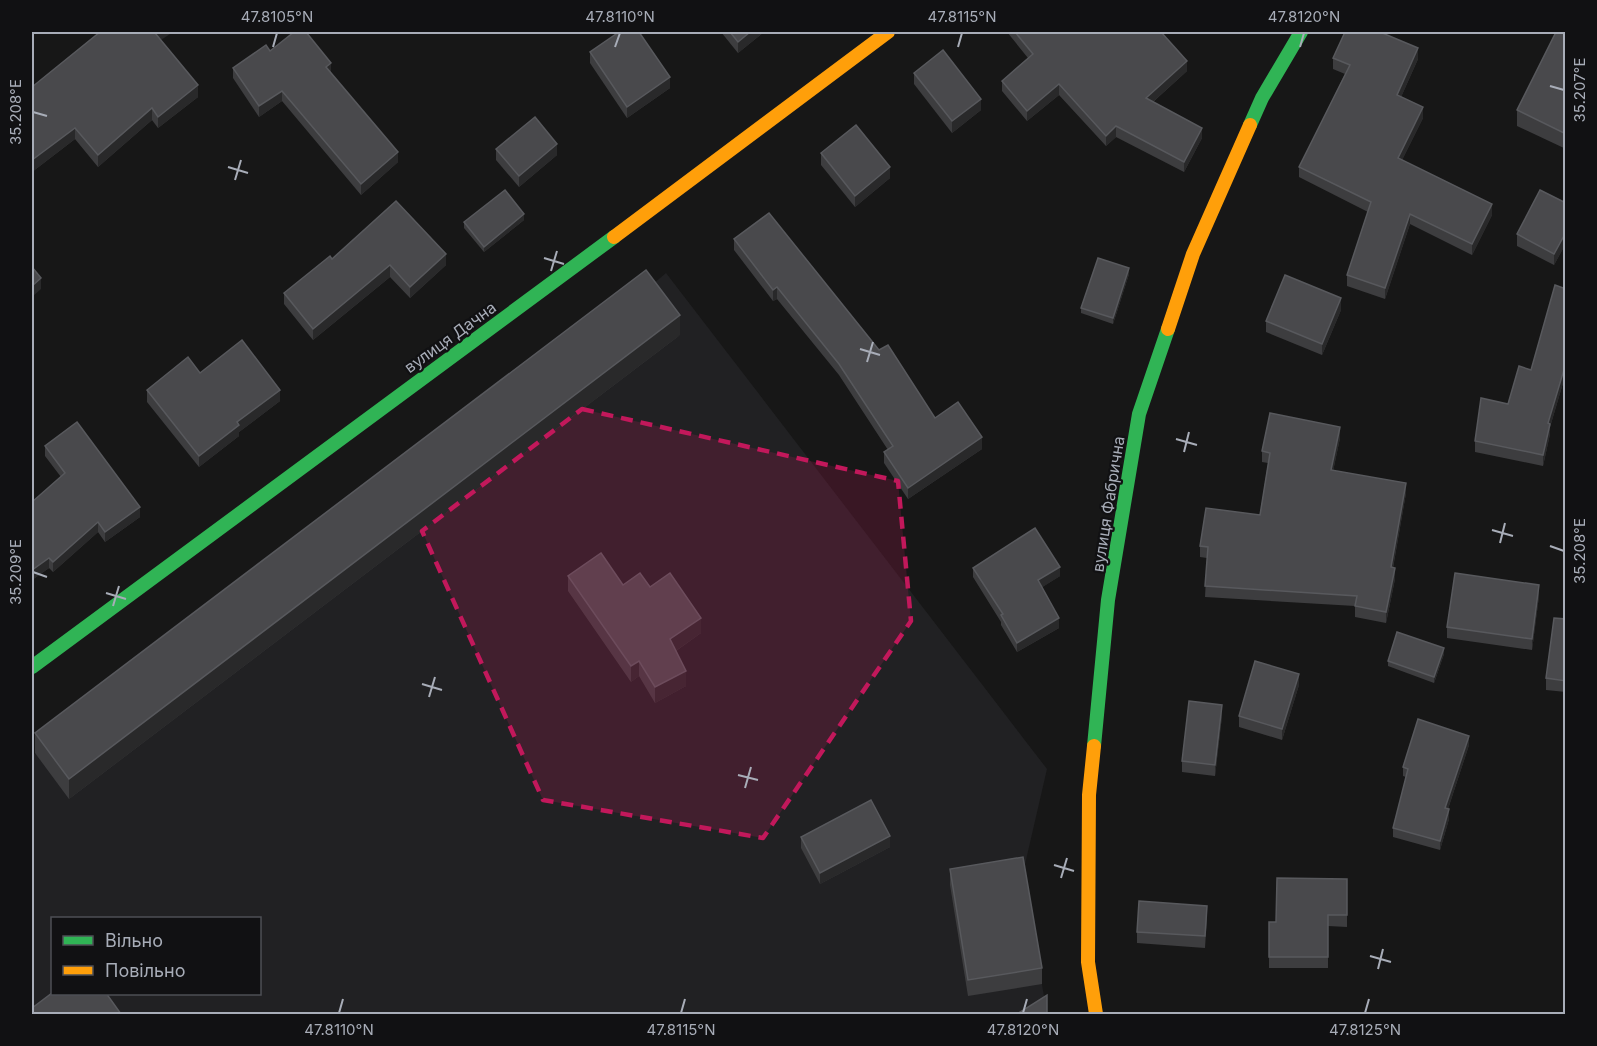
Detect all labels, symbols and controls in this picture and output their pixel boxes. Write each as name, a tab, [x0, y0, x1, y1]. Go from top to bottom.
text: 47.8105°N	[241, 7, 313, 26]
text: 47.8110°N	[585, 7, 655, 26]
text: 47.8115°N	[927, 7, 997, 26]
text: 47.8120°N	[1268, 7, 1340, 26]
text: 35.207°E	[1570, 58, 1589, 122]
text: 35.208°E	[6, 79, 25, 145]
street label: вулиця Дачна	[400, 297, 500, 377]
street label: вулиця Фабрична	[1087, 435, 1129, 573]
text: 35.208°E	[1570, 518, 1589, 584]
text: 35.209°E	[6, 539, 25, 605]
legend	[51, 917, 261, 995]
text: Вільно	[105, 930, 163, 951]
text: Повільно	[105, 960, 186, 981]
text: 47.8110°N	[304, 1020, 374, 1039]
text: 47.8115°N	[646, 1020, 716, 1039]
text: 47.8120°N	[987, 1020, 1059, 1039]
text: 47.8125°N	[1329, 1020, 1401, 1039]

